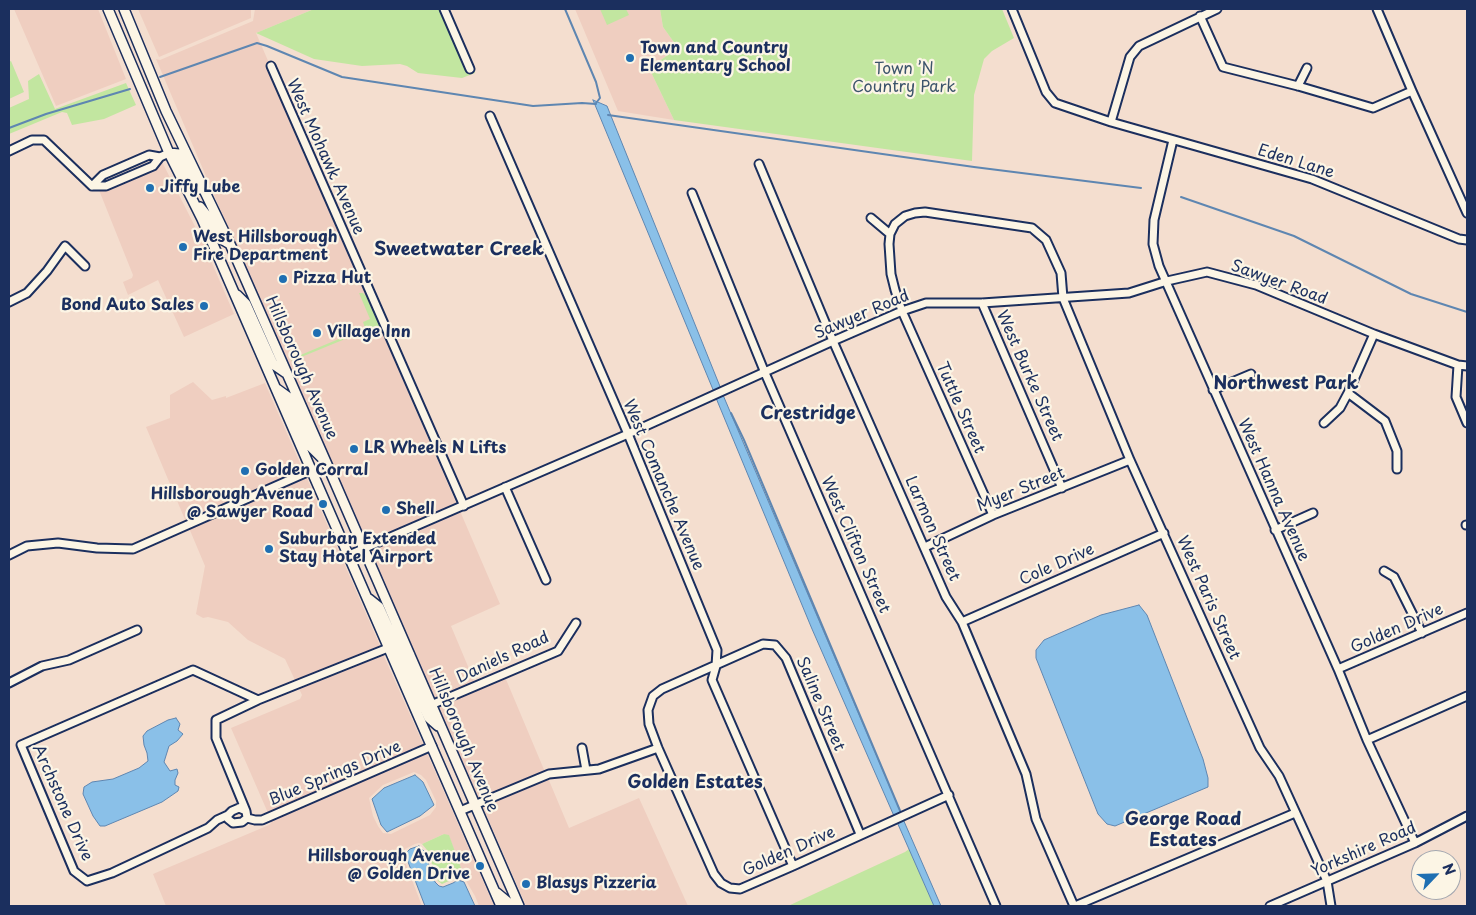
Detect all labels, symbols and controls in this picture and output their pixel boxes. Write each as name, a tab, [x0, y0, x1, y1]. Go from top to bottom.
place label: Town and Country Elementary School	[640, 39, 791, 77]
marker: Town and Country Elementary School	[624, 52, 636, 64]
park label: Town ’N Country Park	[852, 60, 956, 98]
street label: West Mohawk Avenue	[282, 76, 368, 238]
street label: Eden Lane	[1255, 141, 1337, 183]
place label: Jiffy Lube	[160, 178, 240, 198]
marker: Jiffy Lube	[144, 182, 156, 194]
place label: West Hillsborough Fire Department	[193, 228, 338, 266]
district label: Sweetwater Creek	[374, 239, 544, 261]
marker: West Hillsborough Fire Department	[177, 241, 189, 253]
street label: Sawyer Road	[1228, 257, 1330, 309]
place label: Pizza Hut	[293, 269, 371, 289]
marker: Pizza Hut	[277, 273, 289, 285]
street label: Sawyer Road	[812, 286, 912, 344]
street label: Hillsborough Avenue	[261, 293, 341, 443]
place label: Bond Auto Sales	[61, 296, 194, 316]
marker: Bond Auto Sales	[198, 300, 210, 312]
street label: West Burke Street	[991, 308, 1067, 444]
place label: Village Inn	[327, 323, 411, 343]
marker: Village Inn	[311, 327, 323, 339]
street label: Tuttle Street	[931, 359, 989, 457]
district label: Northwest Park	[1213, 373, 1359, 395]
street label: West Comanche Avenue	[618, 397, 708, 573]
district label: Crestridge	[760, 403, 856, 425]
street label: West Hanna Avenue	[1233, 416, 1313, 564]
place label: LR Wheels N Lifts	[364, 439, 506, 459]
marker: LR Wheels N Lifts	[348, 443, 360, 455]
place label: Golden Corral	[255, 461, 368, 481]
street label: Myer Street	[974, 464, 1068, 516]
marker: Golden Corral	[239, 465, 251, 477]
street label: West Clifton Street	[816, 474, 894, 616]
street label: Larmon Street	[900, 474, 964, 584]
place label: Hillsborough Avenue @ Sawyer Road	[151, 485, 313, 523]
marker: Hillsborough Avenue @ Sawyer Road	[317, 498, 329, 510]
place label: Shell	[396, 500, 434, 520]
marker: Shell	[380, 504, 392, 516]
place label: Suburban Extended Stay Hotel Airport	[279, 530, 436, 568]
street label: West Paris Street	[1172, 533, 1244, 663]
street label: Cole Drive	[1017, 540, 1097, 590]
marker: Suburban Extended Stay Hotel Airport	[263, 543, 275, 555]
street label: Golden Drive	[1348, 600, 1446, 658]
street label: Daniels Road	[454, 628, 552, 688]
street label: Saline Street	[792, 654, 848, 754]
street label: Hillsborough Avenue	[424, 665, 502, 815]
street label: Blue Springs Drive	[266, 737, 404, 811]
street label: Archstone Drive	[28, 742, 96, 864]
district label: Golden Estates	[627, 772, 763, 794]
district label: George Road Estates	[1125, 809, 1241, 852]
street label: Yorkshire Road	[1309, 818, 1419, 882]
street label: Golden Drive	[740, 823, 838, 881]
place label: Hillsborough Avenue @ Golden Drive	[308, 847, 470, 885]
north arrow	[1411, 850, 1461, 900]
marker: Hillsborough Avenue @ Golden Drive	[474, 860, 486, 872]
text: N	[1437, 860, 1461, 878]
place label: Blasys Pizzeria	[536, 874, 657, 894]
marker: Blasys Pizzeria	[520, 878, 532, 890]

